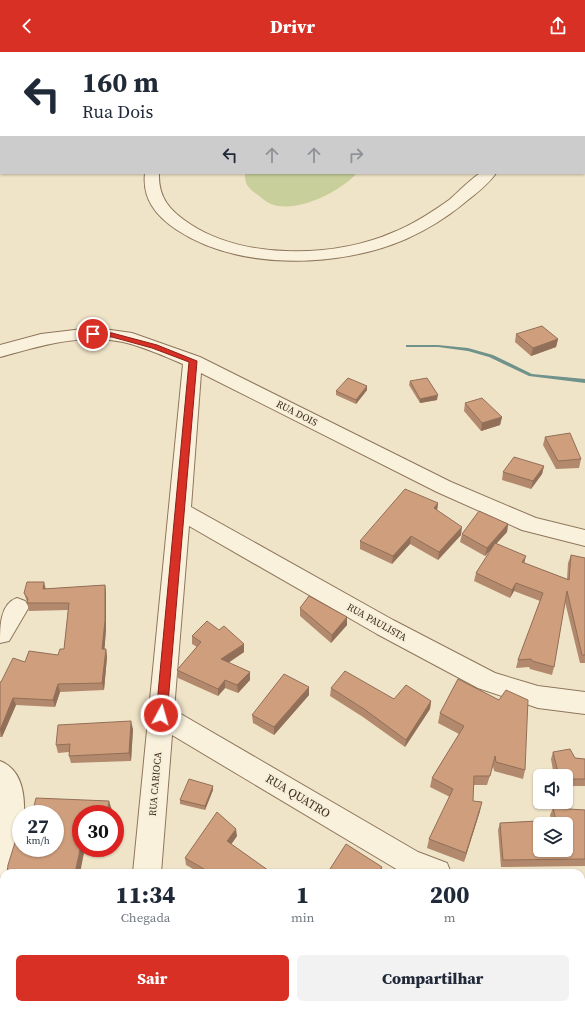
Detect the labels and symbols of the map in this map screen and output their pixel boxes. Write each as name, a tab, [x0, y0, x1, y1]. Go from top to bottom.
pin	[76, 317, 110, 351]
street label: RUA DOIS	[274, 397, 320, 429]
street label: RUA PAULISTA	[345, 600, 410, 644]
position arrow	[140, 694, 182, 736]
street label: RUA CARIOCA	[146, 751, 164, 817]
street label: RUA QUATRO	[263, 770, 333, 822]
speed limit sign: 30	[72, 805, 124, 857]

